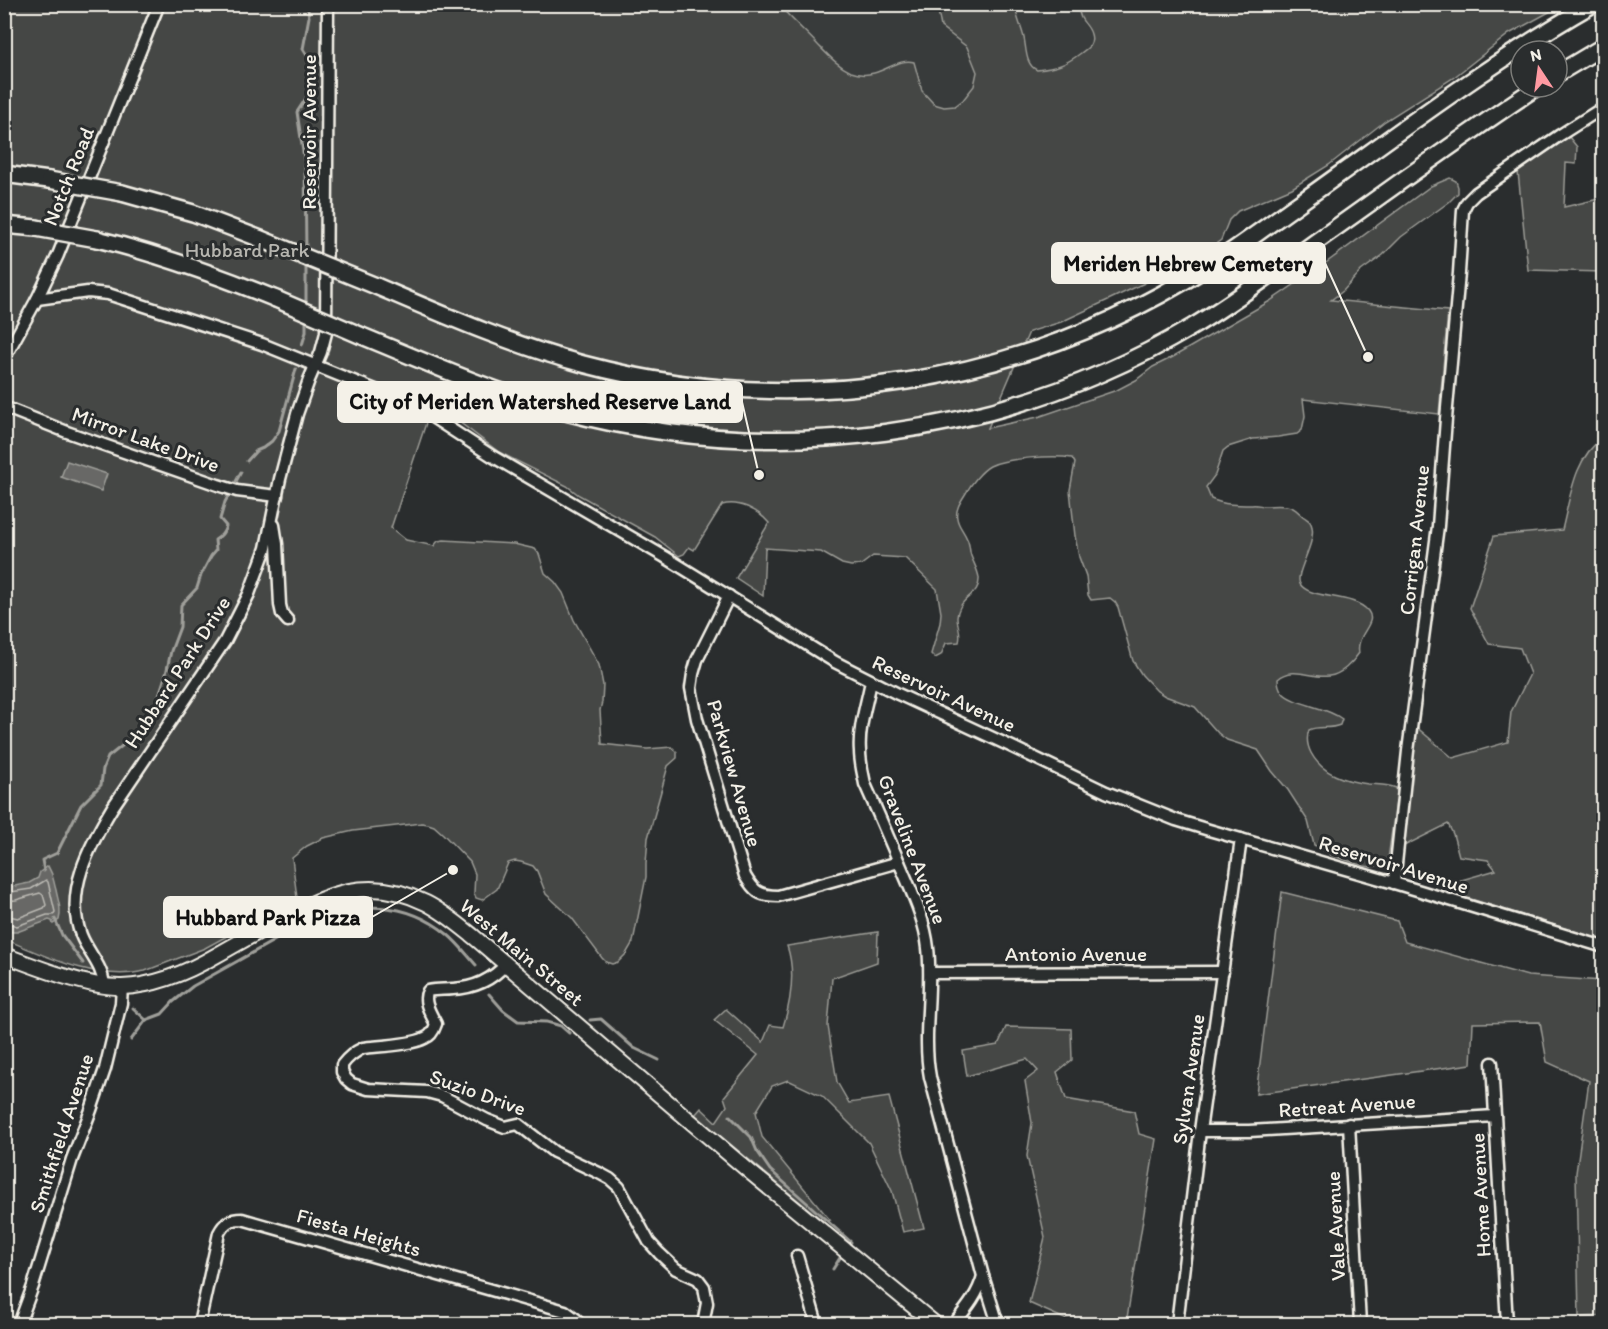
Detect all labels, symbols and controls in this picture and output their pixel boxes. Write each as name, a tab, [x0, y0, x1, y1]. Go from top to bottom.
north arrow	[1509, 39, 1569, 99]
text: N	[1528, 44, 1543, 65]
street label: Reservoir Avenue	[296, 54, 321, 210]
street label: Notch Road	[37, 123, 99, 229]
park label: Hubbard Park	[185, 237, 309, 262]
callout: Meriden Hebrew Cemetery	[1052, 243, 1325, 283]
text: Meriden Hebrew Cemetery	[1063, 250, 1313, 277]
callout: City of Meriden Watershed Reserve Land	[338, 382, 742, 422]
text: City of Meriden Watershed Reserve Land	[349, 388, 732, 415]
street label: Mirror Lake Drive	[69, 401, 223, 477]
street label: Corrigan Avenue	[1394, 464, 1434, 616]
street label: Hubbard Park Drive	[119, 591, 235, 753]
street label: Reservoir Avenue	[868, 649, 1020, 737]
street label: Parkview Avenue	[702, 696, 768, 850]
street label: Graveline Avenue	[873, 771, 953, 927]
street label: Reservoir Avenue	[1316, 829, 1472, 899]
street label: West Main Street	[455, 893, 589, 1011]
callout: Hubbard Park Pizza	[164, 897, 372, 937]
text: Hubbard Park Pizza	[176, 904, 361, 931]
street label: Antonio Avenue	[1005, 941, 1147, 966]
street label: Sylvan Avenue	[1166, 1012, 1210, 1146]
street label: Smithfield Avenue	[23, 1050, 99, 1216]
street label: Suzio Drive	[427, 1063, 529, 1121]
street label: Retreat Avenue	[1278, 1088, 1416, 1122]
street label: Home Avenue	[1464, 1132, 1496, 1258]
street label: Vale Avenue	[1320, 1170, 1350, 1282]
street label: Fiesta Heights	[294, 1202, 424, 1262]

